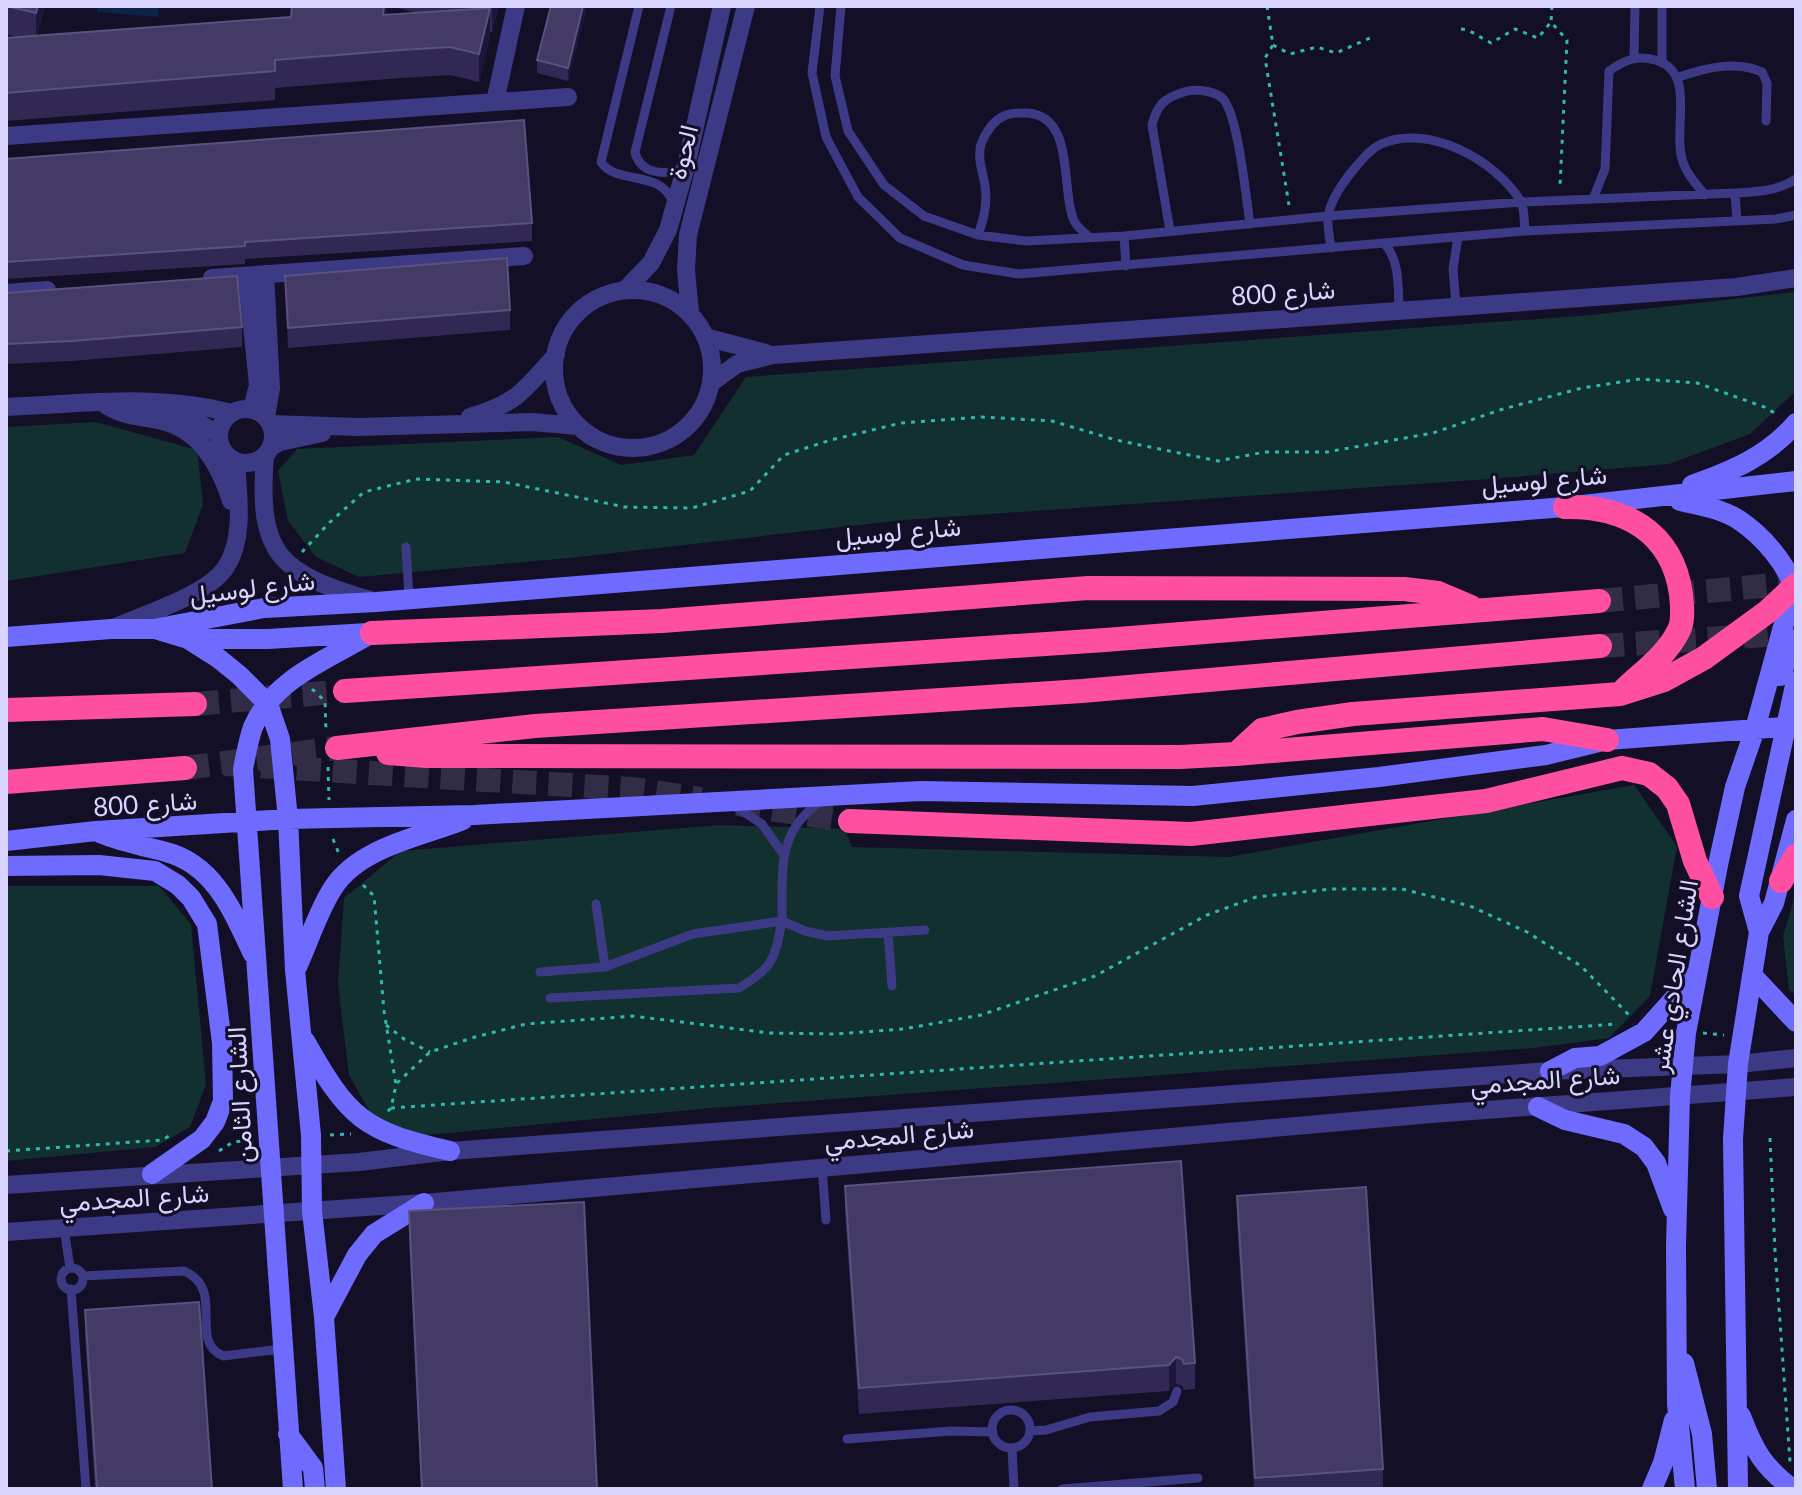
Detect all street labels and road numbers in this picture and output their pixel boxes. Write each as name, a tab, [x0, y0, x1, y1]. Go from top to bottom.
street label: الحوة	[660, 121, 705, 183]
street label: شارع 800	[1230, 272, 1336, 315]
street label: شارع لوسيل	[1480, 458, 1609, 503]
street label: شارع لوسيل	[834, 510, 963, 555]
street label: شارع لوسيل	[187, 563, 317, 614]
street label: شارع 800	[92, 783, 198, 826]
street label: الشارع الحادي عشر	[1642, 877, 1710, 1077]
street label: الشارع الثامن	[219, 1026, 262, 1164]
street label: شارع المجدمي	[1469, 1058, 1621, 1106]
street label: شارع المجدمي	[823, 1112, 976, 1162]
street label: شارع المجدمي	[58, 1176, 210, 1224]

